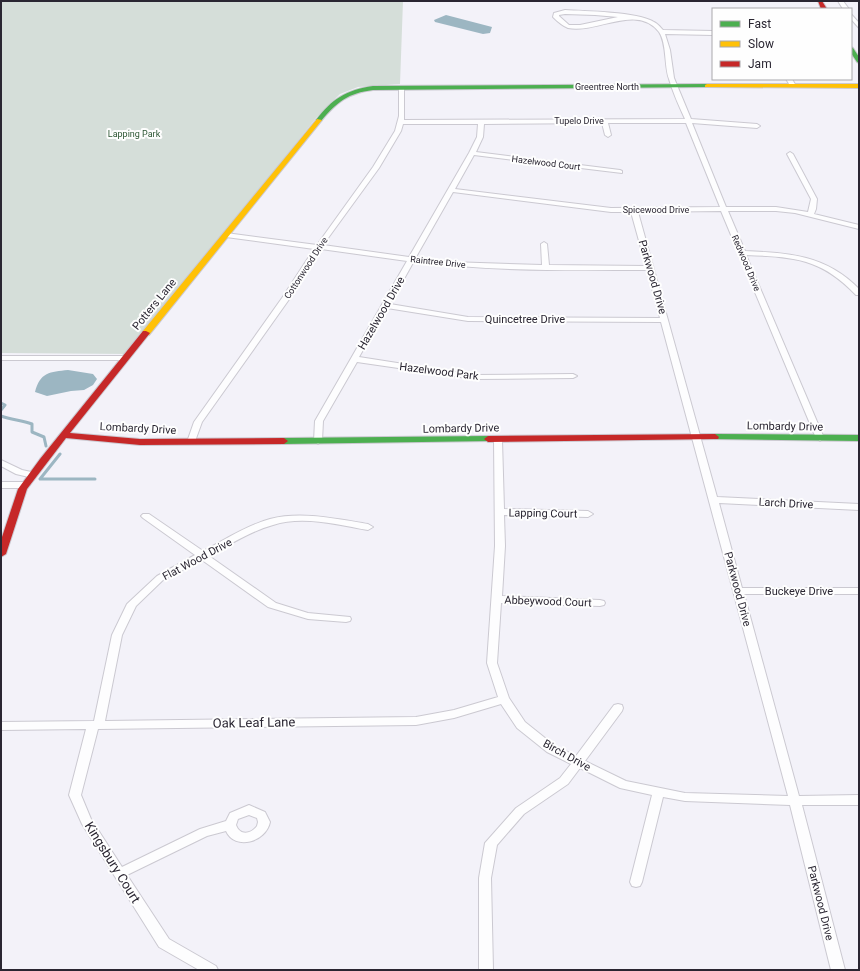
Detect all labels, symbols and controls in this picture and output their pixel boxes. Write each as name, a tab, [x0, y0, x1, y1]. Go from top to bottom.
legend	[712, 8, 852, 80]
text: Fast	[748, 17, 771, 31]
text: Slow	[748, 37, 774, 51]
text: Jam	[748, 57, 772, 71]
street label: Greentree North	[575, 82, 639, 92]
street label: Tupelo Drive	[554, 116, 604, 126]
park label: Lapping Park	[108, 129, 161, 139]
street label: Hazelwood Court	[511, 154, 581, 172]
street label: Spicewood Drive	[623, 205, 690, 215]
street label: Redwood Drive	[730, 233, 762, 293]
street label: Cottonwood Drive	[282, 235, 330, 301]
street label: Parkwood Drive	[636, 239, 669, 316]
street label: Raintree Drive	[410, 254, 466, 270]
street label: Hazelwood Drive	[355, 274, 408, 352]
street label: Potters Lane	[130, 276, 179, 333]
street label: Quincetree Drive	[485, 313, 565, 326]
street label: Hazelwood Park	[399, 360, 480, 383]
street label: Lombardy Drive	[747, 419, 824, 434]
street label: Lombardy Drive	[99, 420, 177, 437]
street label: Lombardy Drive	[423, 421, 500, 436]
street label: Larch Drive	[758, 496, 814, 511]
street label: Lapping Court	[508, 506, 578, 521]
street label: Flat Wood Drive	[160, 536, 234, 583]
street label: Parkwood Drive	[721, 550, 754, 628]
street label: Buckeye Drive	[765, 585, 833, 598]
street label: Abbeywood Court	[504, 593, 592, 610]
street label: Oak Leaf Lane	[213, 714, 296, 731]
street label: Birch Drive	[541, 737, 593, 774]
street label: Kingsbury Court	[82, 819, 144, 906]
street label: Parkwood Drive	[805, 864, 836, 942]

